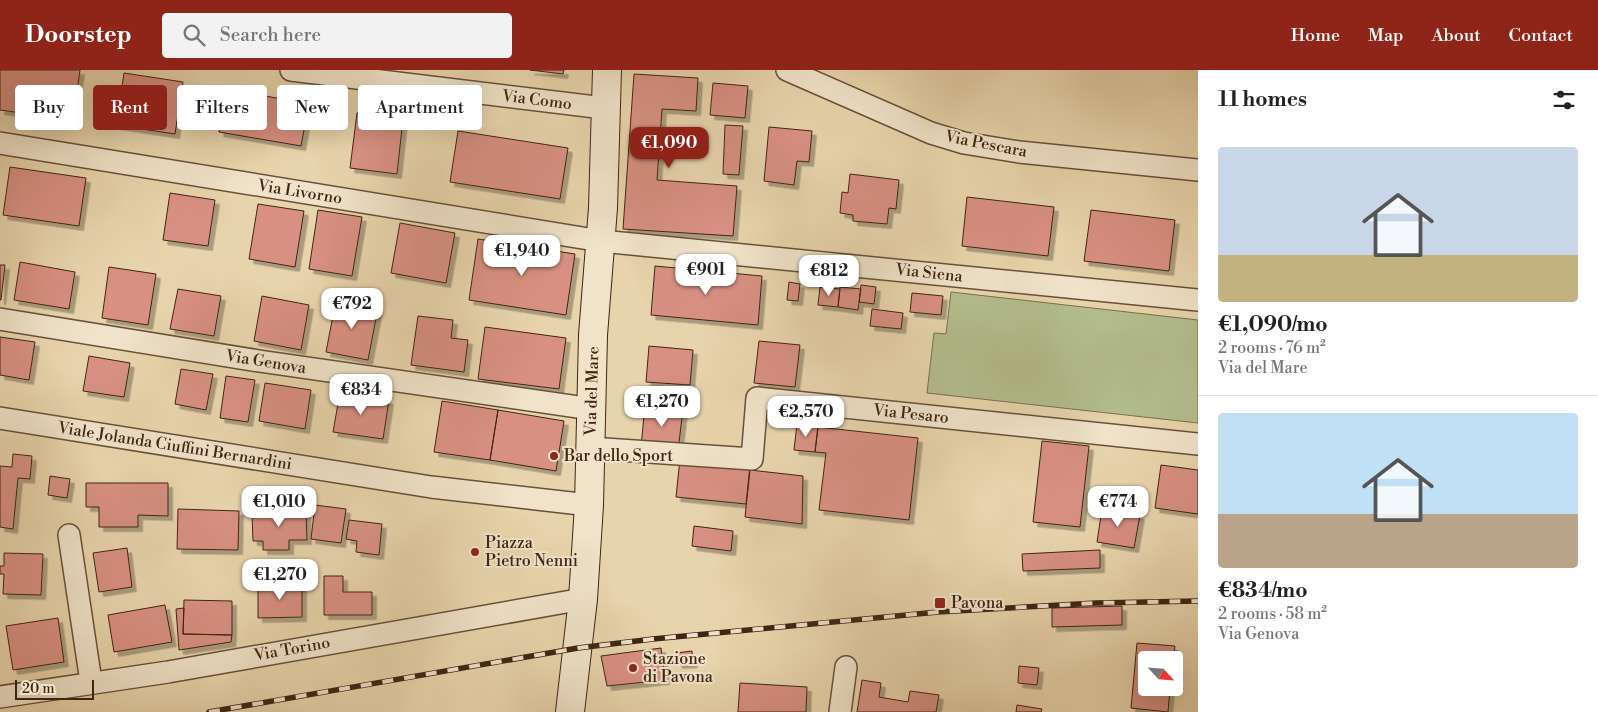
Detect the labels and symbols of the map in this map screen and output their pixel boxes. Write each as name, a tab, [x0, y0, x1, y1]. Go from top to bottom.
street label: Via Como	[500, 86, 573, 114]
pin: €1,090	[628, 126, 710, 169]
street label: Via Pescara	[942, 126, 1030, 162]
street label: Via Livorno	[255, 175, 344, 209]
pin: €1,940	[481, 234, 563, 277]
pin: €901	[676, 254, 736, 296]
pin: €812	[799, 254, 859, 297]
street label: Via Siena	[893, 259, 964, 287]
pin: €792	[322, 288, 382, 330]
street label: Via Genova	[223, 346, 309, 378]
street label: Via del Mare	[580, 346, 604, 437]
pin: €834	[331, 374, 391, 416]
pin: €1,270	[621, 386, 703, 428]
pin: €2,570	[765, 396, 847, 438]
street label: Via Pesaro	[871, 400, 950, 428]
street label: Viale Jolanda Ciuffini Bernardini	[56, 417, 293, 474]
place label: Bar dello Sport	[563, 446, 673, 466]
marker: Bar dello Sport	[548, 450, 560, 462]
pin: €1,010	[238, 486, 320, 528]
pin: €774	[1088, 486, 1148, 528]
place label: Piazza Pietro Nenni	[485, 533, 578, 571]
marker: Piazza Pietro Nenni	[469, 546, 481, 558]
pin: €1,270	[239, 558, 321, 601]
place label: Pavona	[951, 593, 1004, 613]
marker: Pavona	[933, 596, 947, 610]
street label: Via Torino	[251, 632, 332, 666]
place label: Stazione di Pavona	[643, 649, 714, 687]
north arrow	[1138, 651, 1182, 696]
marker: Stazione di Pavona	[627, 662, 639, 674]
scale bar	[15, 677, 94, 700]

